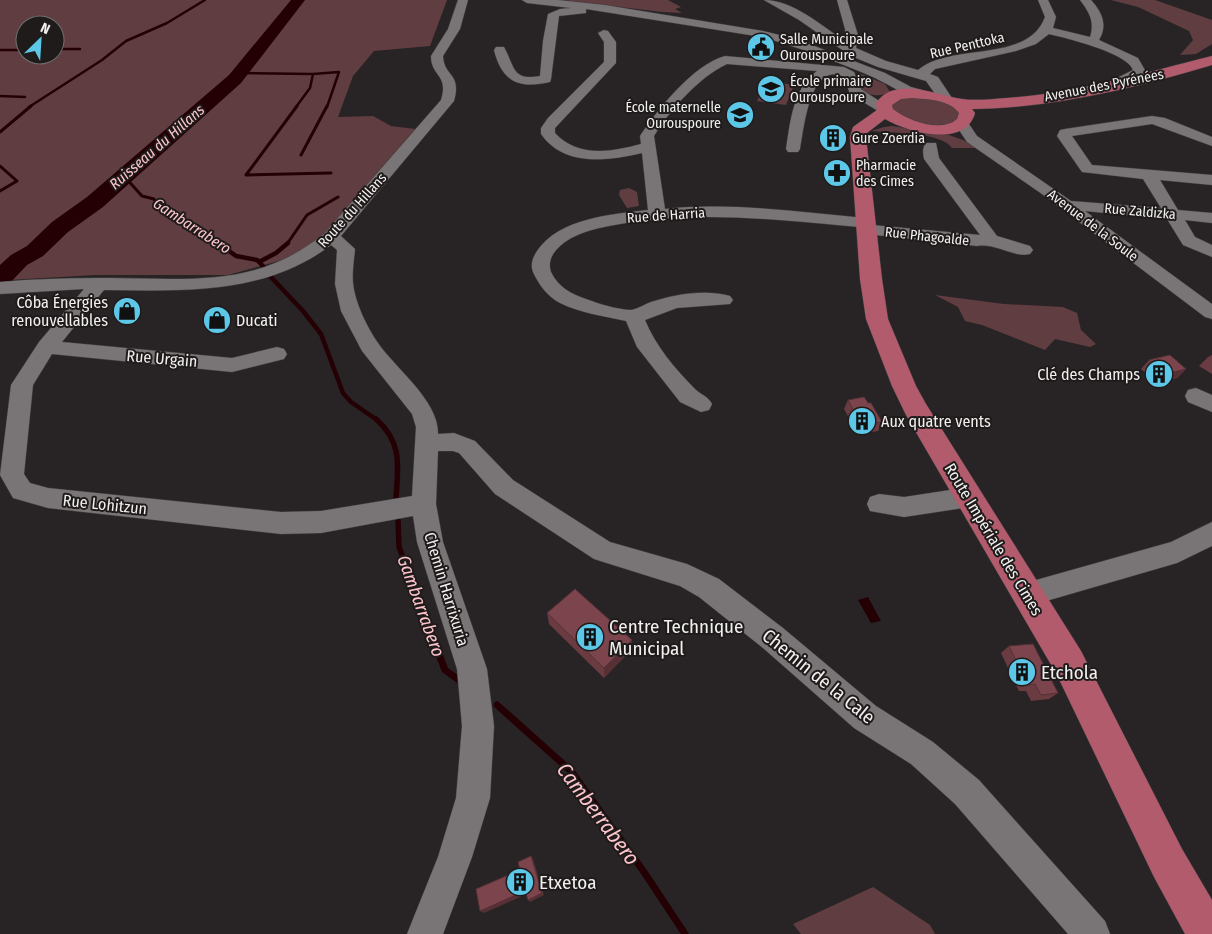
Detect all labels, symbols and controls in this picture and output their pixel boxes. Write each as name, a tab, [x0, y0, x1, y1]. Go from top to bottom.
north arrow	[15, 15, 65, 65]
text: N	[38, 19, 53, 38]
street label: Rue Penttoka	[928, 29, 1006, 62]
place label: Salle Municipale Ourouspoure	[780, 31, 874, 64]
public building icon: Salle Municipale Ourouspoure	[746, 32, 776, 62]
street label: Avenue des Pyrénées	[1043, 66, 1165, 105]
place label: École primaire Ourouspoure	[790, 72, 872, 106]
school or university icon: École primaire Ourouspoure	[756, 74, 786, 104]
place label: École maternelle Ourouspoure	[625, 98, 721, 132]
water label: Ruisseau du Hillans	[106, 100, 209, 193]
school or university icon: École maternelle Ourouspoure	[725, 100, 755, 130]
building icon: Gure Zoerdia	[818, 123, 848, 153]
place label: Gure Zoerdia	[852, 130, 925, 147]
place label: Pharmacie des Cimes	[856, 157, 916, 190]
pharmacy icon: Pharmacie des Cimes	[822, 158, 852, 188]
street label: Route du Hillans	[314, 170, 390, 251]
street label: Avenue de la Soule	[1044, 186, 1141, 265]
water label: Gambarrabero	[150, 194, 234, 258]
street label: Rue Zaldizka	[1104, 200, 1177, 223]
street label: Rue de Harria	[626, 204, 706, 227]
street label: Rue Phagoalde	[884, 224, 970, 249]
place label: Côba Énergies renouvellables	[11, 293, 108, 330]
shop icon: Côba Énergies renouvellables	[112, 296, 142, 326]
shop icon: Ducati	[202, 305, 232, 335]
place label: Ducati	[236, 311, 277, 330]
street label: Rue Urgain	[126, 346, 198, 371]
building icon: Clé des Champs	[1144, 359, 1174, 389]
place label: Clé des Champs	[1037, 365, 1140, 384]
building icon: Aux quatre vents	[847, 406, 877, 436]
place label: Aux quatre vents	[881, 412, 991, 431]
street label: Route Impériale des Cimes	[941, 460, 1047, 619]
street label: Rue Lohitzun	[62, 491, 148, 518]
street label: Chemin Harrixuria	[420, 530, 473, 649]
water label: Gambarrabero	[392, 552, 450, 660]
place label: Centre Technique Municipal	[609, 615, 743, 660]
building icon: Centre Technique Municipal	[575, 622, 605, 652]
street label: Chemin de la Cale	[758, 624, 880, 729]
building icon: Etchola	[1007, 657, 1037, 687]
place label: Etchola	[1041, 661, 1098, 684]
water label: Camberrabero	[551, 758, 645, 870]
building icon: Etxetoa	[505, 867, 535, 897]
place label: Etxetoa	[539, 871, 596, 894]

